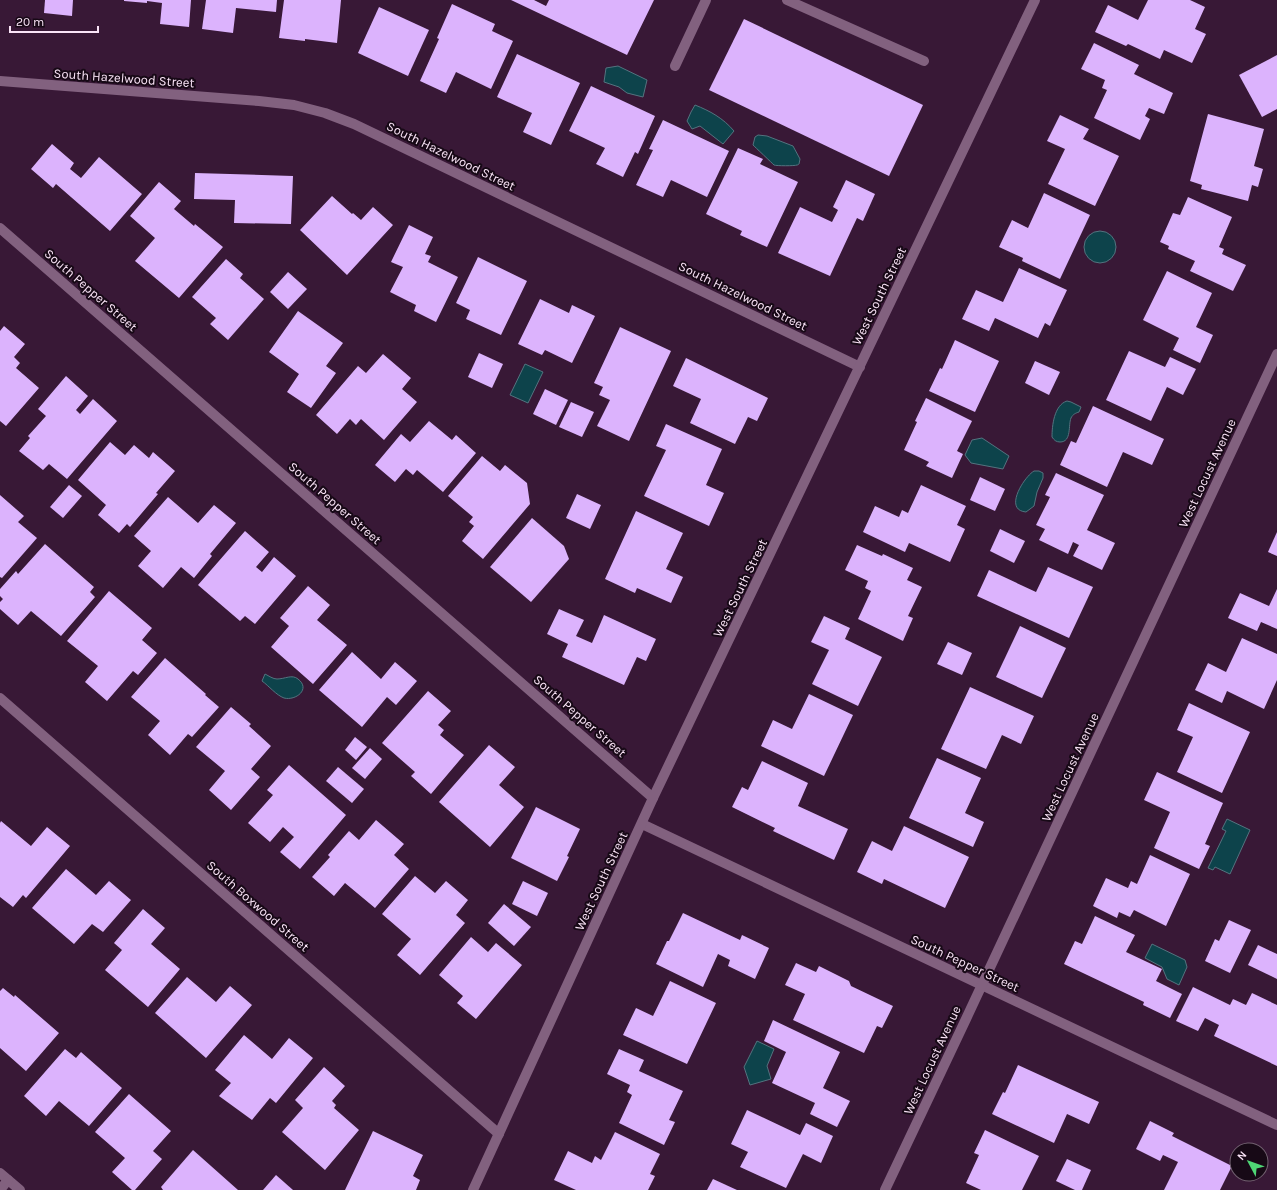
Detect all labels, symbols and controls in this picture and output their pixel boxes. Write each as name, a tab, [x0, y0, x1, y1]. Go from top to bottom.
scale bar	[10, 8, 98, 34]
text: 20 m	[16, 15, 44, 29]
street label: South Hazelwood Street	[53, 66, 195, 90]
street label: South Hazelwood Street	[384, 118, 518, 194]
street label: West South Street	[849, 245, 909, 347]
street label: South Pepper Street	[42, 246, 140, 334]
street label: South Hazelwood Street	[676, 258, 810, 334]
street label: West Locust Avenue	[1175, 416, 1239, 530]
street label: South Pepper Street	[286, 459, 384, 547]
street label: West South Street	[710, 537, 770, 639]
street label: South Pepper Street	[531, 672, 629, 760]
street label: West Locust Avenue	[1038, 710, 1102, 824]
street label: West South Street	[572, 829, 630, 933]
street label: South Boxwood Street	[204, 858, 312, 955]
street label: South Pepper Street	[908, 931, 1022, 995]
street label: West Locust Avenue	[900, 1003, 964, 1117]
north arrow	[1229, 1142, 1269, 1182]
text: N	[1234, 1149, 1249, 1163]

